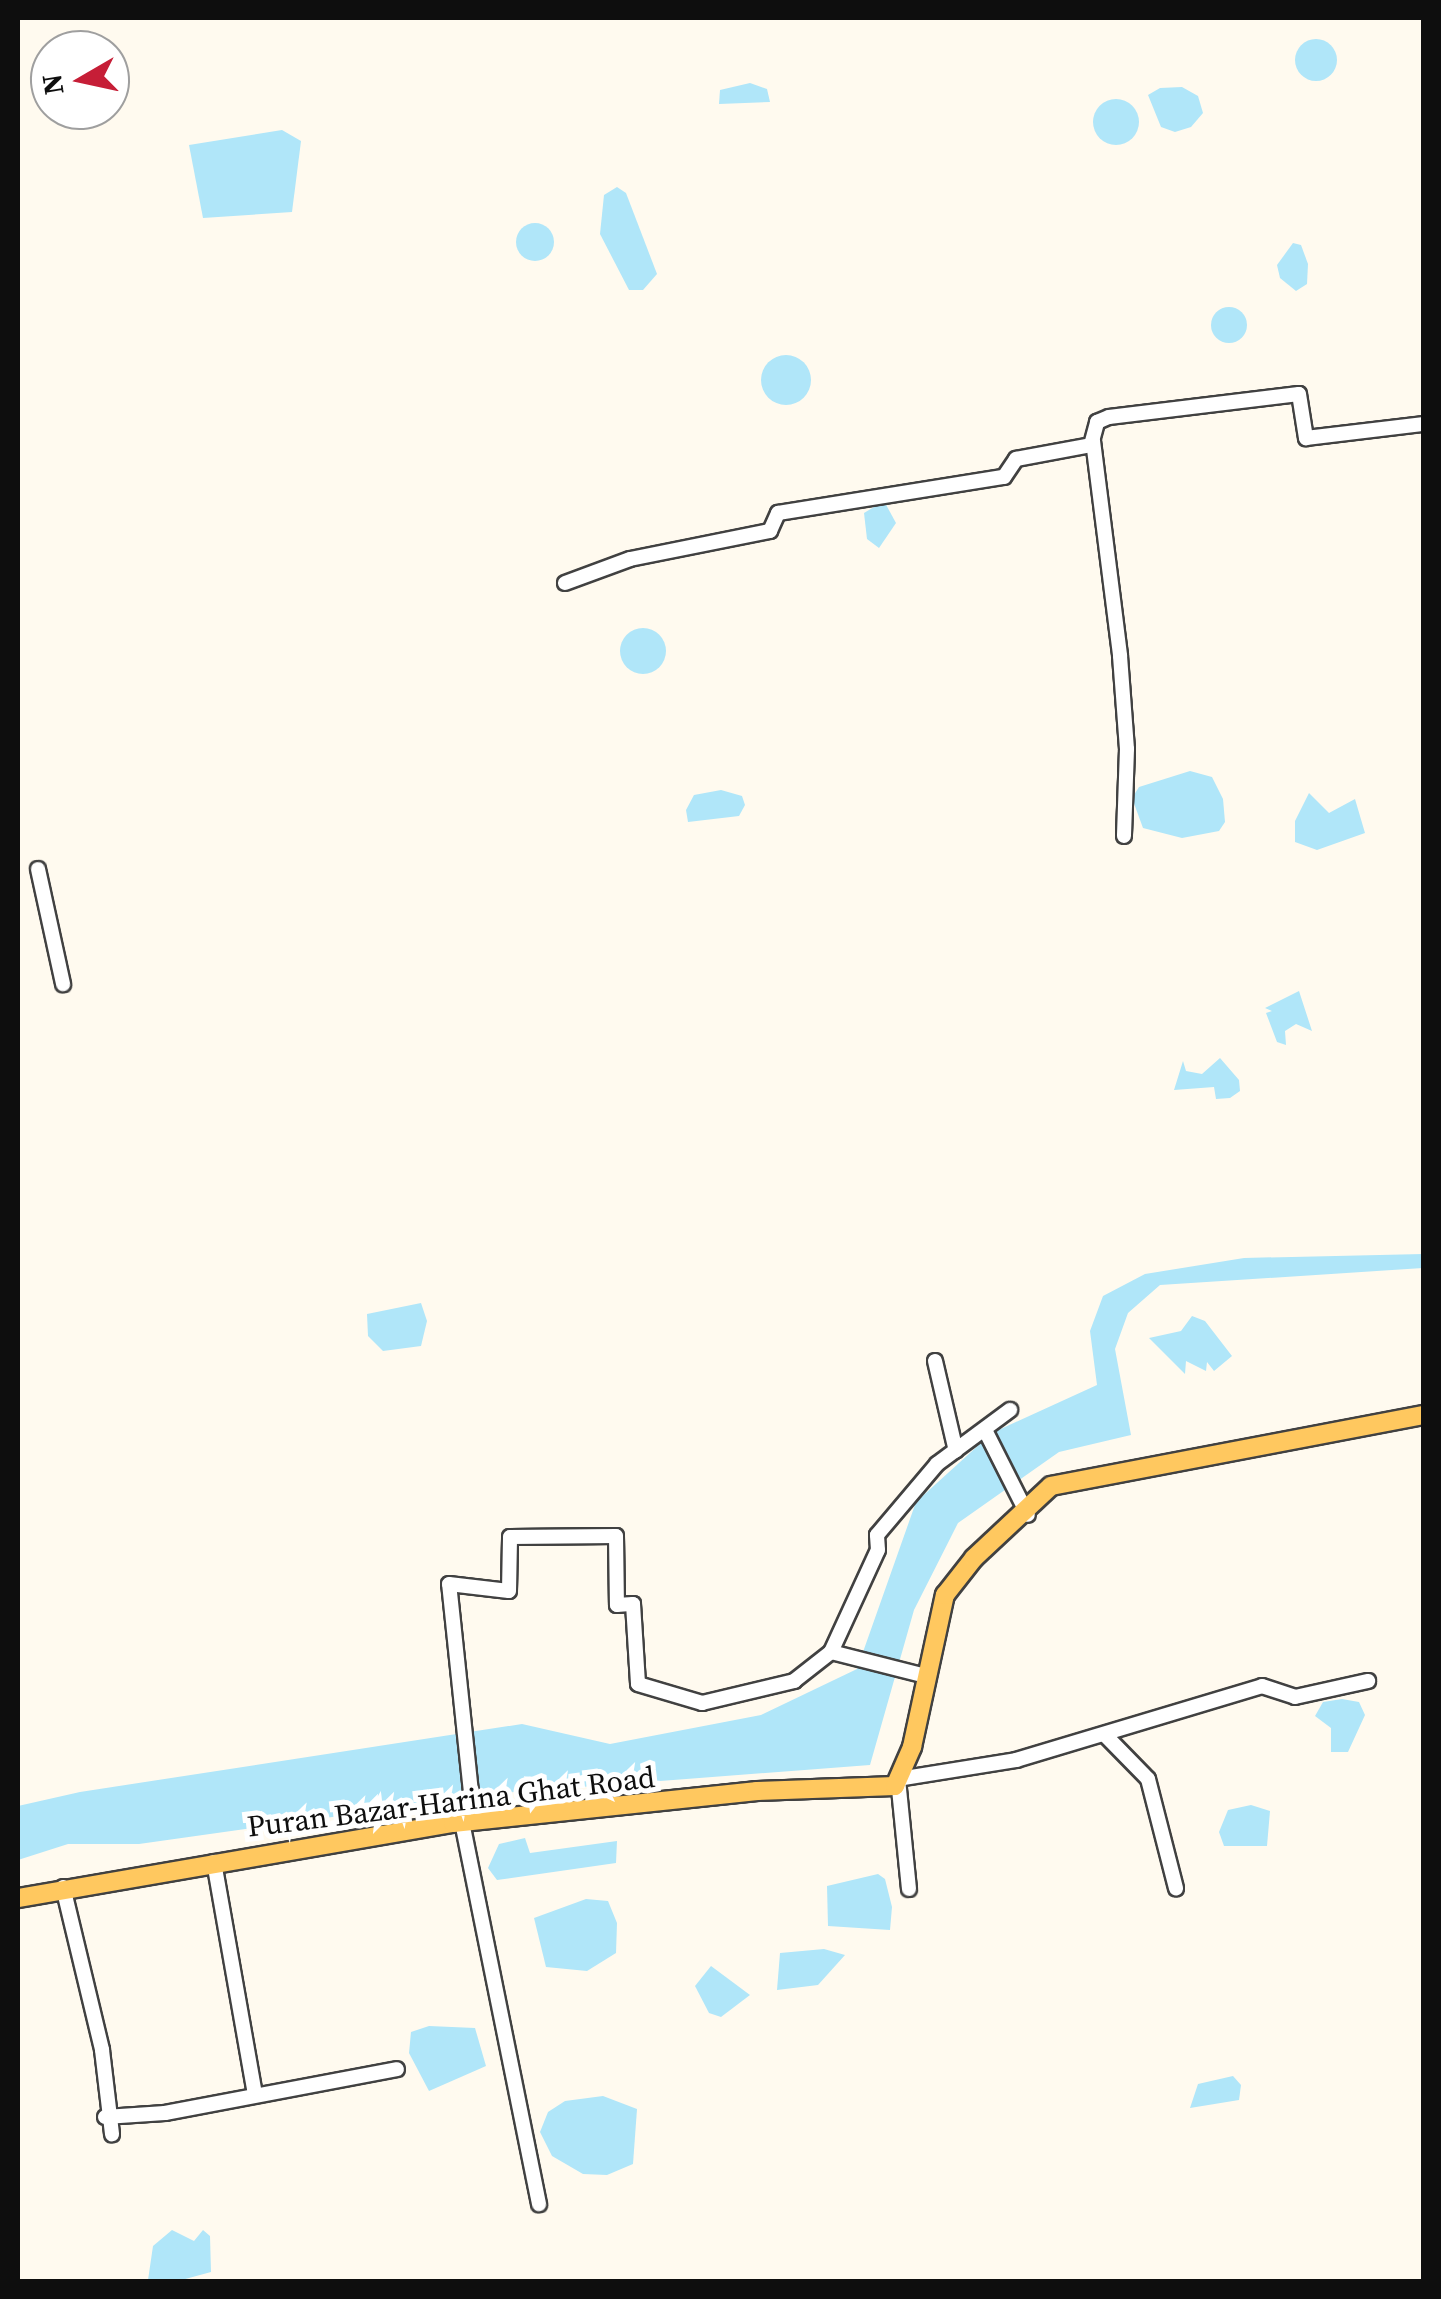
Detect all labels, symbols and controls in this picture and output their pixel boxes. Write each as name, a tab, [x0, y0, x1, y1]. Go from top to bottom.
north arrow	[30, 30, 130, 130]
text: N	[32, 71, 73, 97]
street label: Puran Bazar-Harina Ghat Road	[245, 1759, 657, 1845]

